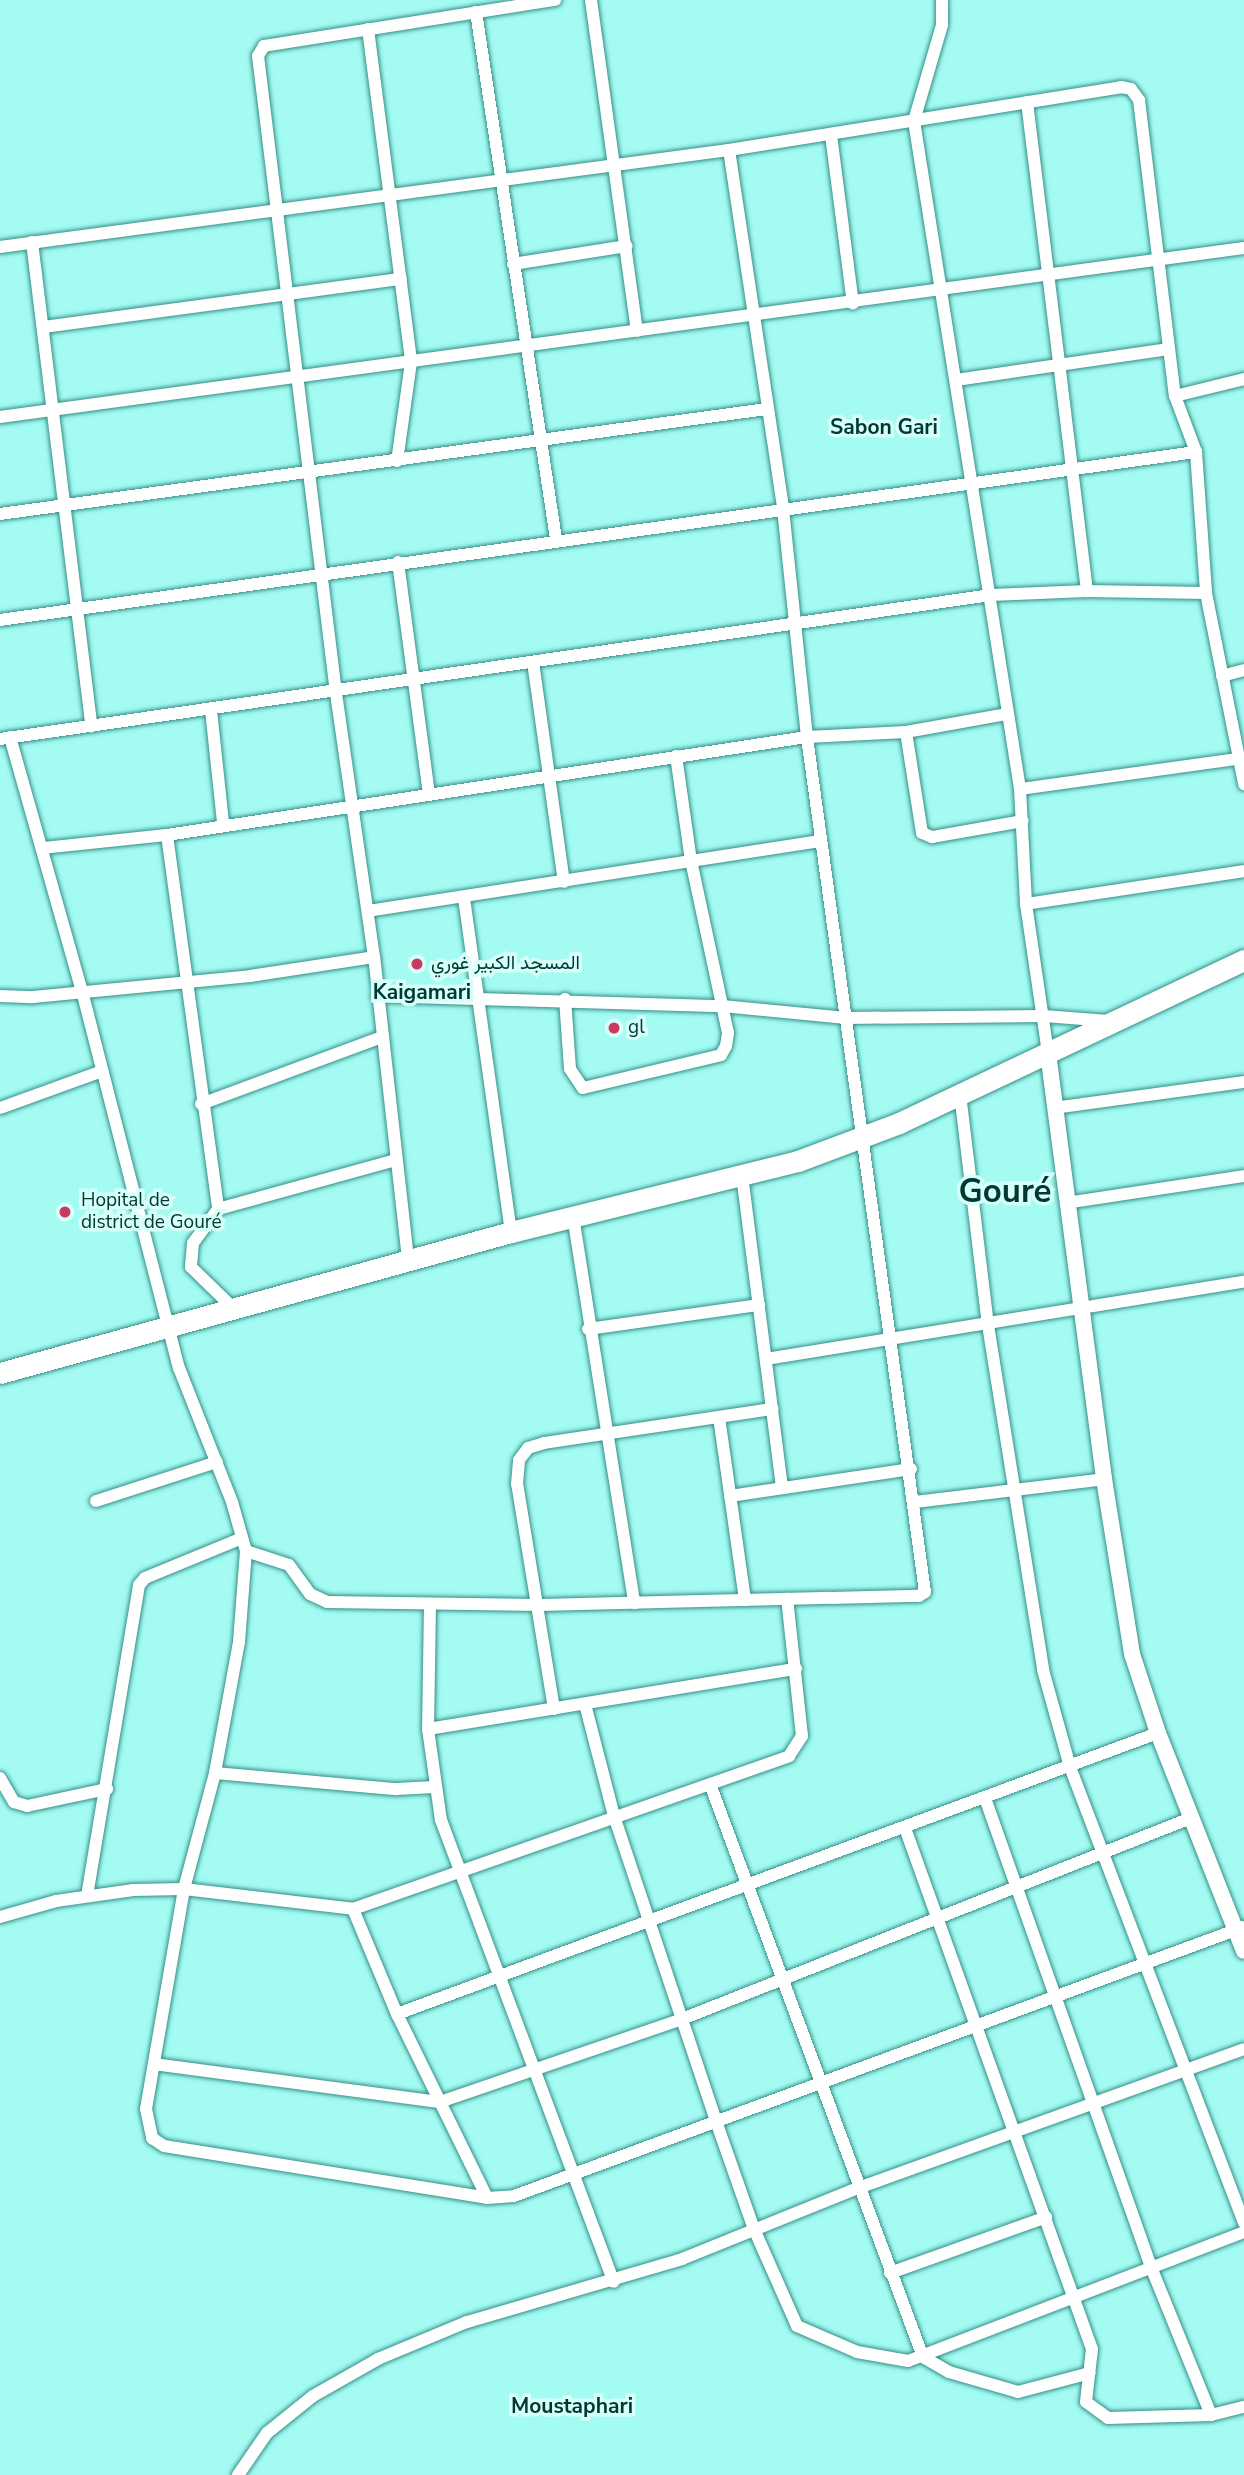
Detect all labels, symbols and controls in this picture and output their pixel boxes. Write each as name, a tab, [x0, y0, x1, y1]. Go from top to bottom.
district label: Sabon Gari	[830, 414, 938, 440]
place label: المسجد الكبير غوري	[431, 953, 580, 975]
marker: المسجد الكبير غوري	[409, 956, 425, 972]
district label: Kaigamari	[373, 979, 471, 1005]
place label: gl	[628, 1017, 645, 1039]
marker: gl	[606, 1020, 622, 1036]
district label: Gouré	[959, 1172, 1051, 1212]
place label: Hopital de district de Gouré	[81, 1190, 222, 1234]
marker: Hopital de district de Gouré	[55, 1202, 75, 1222]
district label: Moustaphari	[511, 2393, 633, 2419]

